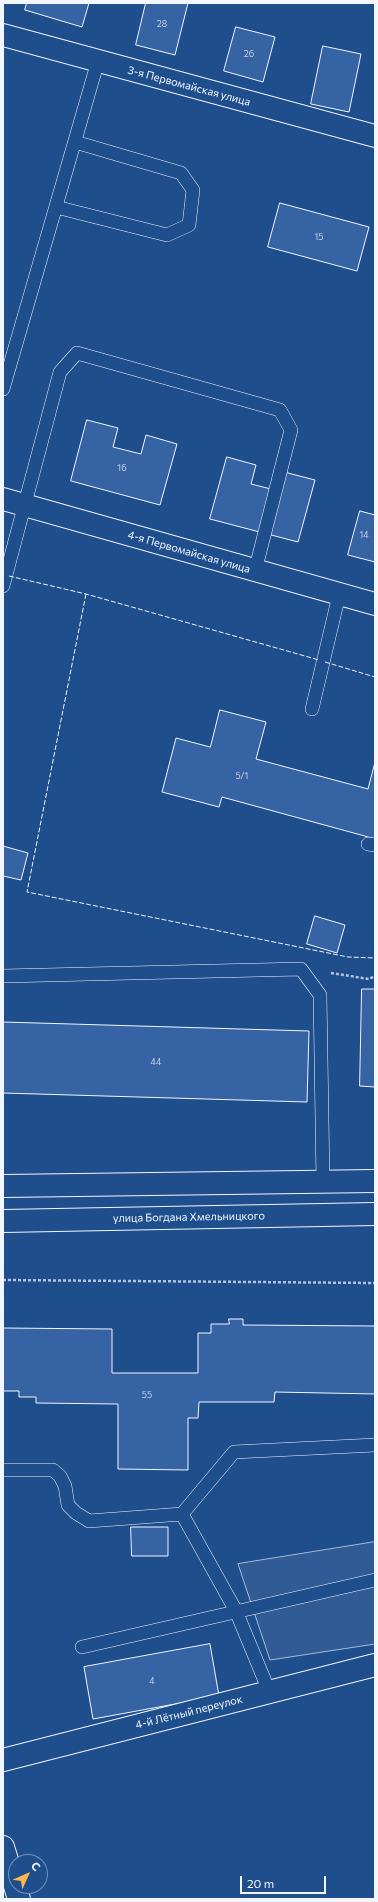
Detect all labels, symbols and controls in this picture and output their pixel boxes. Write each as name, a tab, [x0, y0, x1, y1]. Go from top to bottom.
house number: 28	[157, 19, 167, 29]
house number: 26	[244, 49, 254, 59]
street label: 3-я Первомайская улица	[126, 63, 252, 109]
house number: 15	[314, 232, 324, 242]
house number: 16	[117, 463, 127, 473]
street label: 4-я Первомайская улица	[126, 528, 252, 576]
house number: 14	[359, 530, 369, 540]
house number: 5/1	[236, 771, 248, 781]
house number: 44	[151, 1057, 161, 1067]
street label: улица Богдана Хмельницкого	[113, 1209, 265, 1225]
house number: 55	[142, 1390, 152, 1400]
house number: 4	[149, 1676, 155, 1686]
street label: 4-й Лётный переулок	[134, 1692, 244, 1732]
north arrow	[8, 1854, 48, 1894]
text: С	[29, 1859, 43, 1873]
scale bar	[242, 1868, 328, 1894]
text: 20 m	[247, 1876, 274, 1890]

